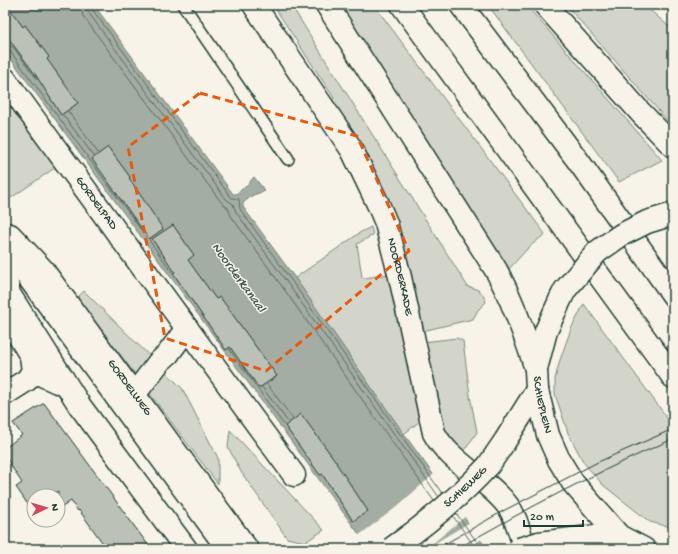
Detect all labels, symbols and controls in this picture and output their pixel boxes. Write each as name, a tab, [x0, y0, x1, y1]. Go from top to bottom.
street label: GORDELPAD	[72, 174, 120, 233]
street label: NOORDERKADE	[383, 237, 415, 317]
water label: Noorderkanaal	[208, 240, 269, 316]
street label: GORDELWEG	[104, 357, 154, 419]
street label: SCHIEPLEIN	[529, 376, 554, 435]
street label: SCHIEWEG	[441, 463, 491, 511]
north arrow	[26, 488, 66, 528]
scale bar	[524, 502, 583, 528]
text: N	[48, 503, 60, 511]
text: 20 m	[530, 511, 555, 525]

